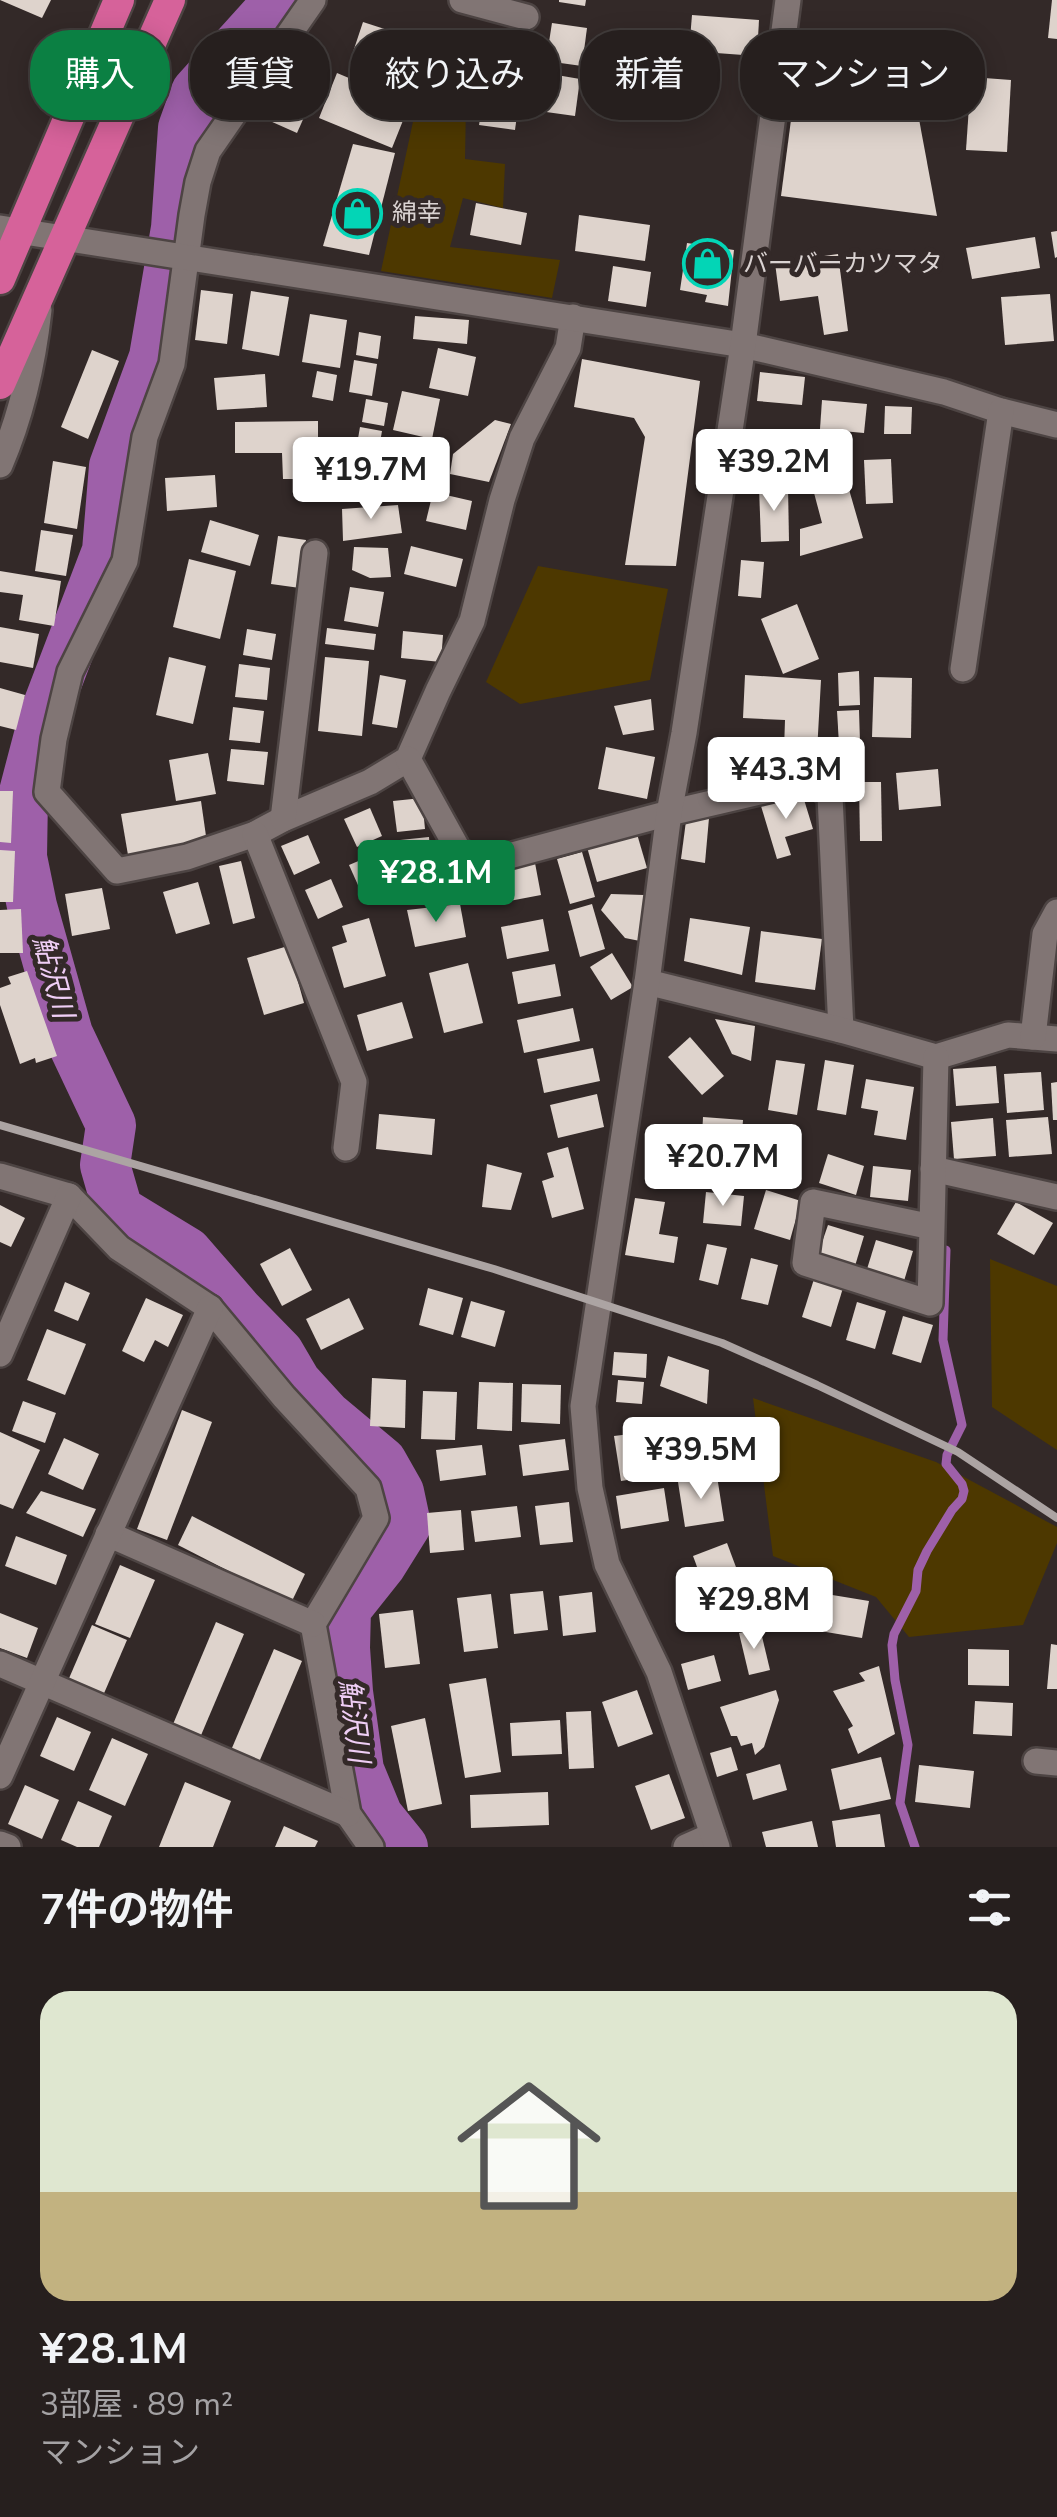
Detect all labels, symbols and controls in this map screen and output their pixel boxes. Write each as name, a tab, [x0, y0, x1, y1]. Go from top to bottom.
chip: 購入	[30, 30, 170, 120]
chip: 賃貸	[190, 30, 330, 120]
chip: 絞り込み	[350, 30, 560, 120]
chip: 新着	[580, 30, 720, 120]
chip: マンション	[740, 30, 985, 120]
shop icon: 綿幸	[331, 187, 383, 239]
place label: 綿幸	[392, 196, 442, 230]
shop icon: バーバーカツマタ	[682, 238, 734, 290]
place label: バーバーカツマタ	[743, 247, 943, 281]
pin: ¥39.2M	[693, 429, 855, 514]
pin: ¥19.7M	[290, 437, 452, 522]
text: ¥39.2M	[718, 440, 830, 483]
text: ¥19.7M	[315, 448, 427, 491]
pin: ¥43.3M	[705, 737, 867, 822]
text: ¥43.3M	[730, 748, 842, 791]
pin: ¥28.1M	[355, 840, 517, 925]
text: ¥28.1M	[380, 851, 492, 894]
water label: 鮎沢川	[24, 932, 83, 1025]
pin: ¥20.7M	[642, 1124, 804, 1209]
text: ¥20.7M	[667, 1135, 779, 1178]
pin: ¥39.5M	[620, 1417, 782, 1502]
text: ¥39.5M	[645, 1428, 757, 1471]
pin: ¥29.8M	[673, 1567, 835, 1652]
text: ¥29.8M	[698, 1578, 810, 1621]
water label: 鮎沢川	[330, 1677, 378, 1768]
icon: filters	[962, 1880, 1017, 1935]
text: 7件の物件	[40, 1882, 233, 1939]
icon: home	[439, 2056, 619, 2236]
text: ¥28.1M	[40, 2321, 188, 2378]
text: 3部屋 · 89 m²	[40, 2383, 233, 2426]
text: マンション	[40, 2431, 200, 2474]

